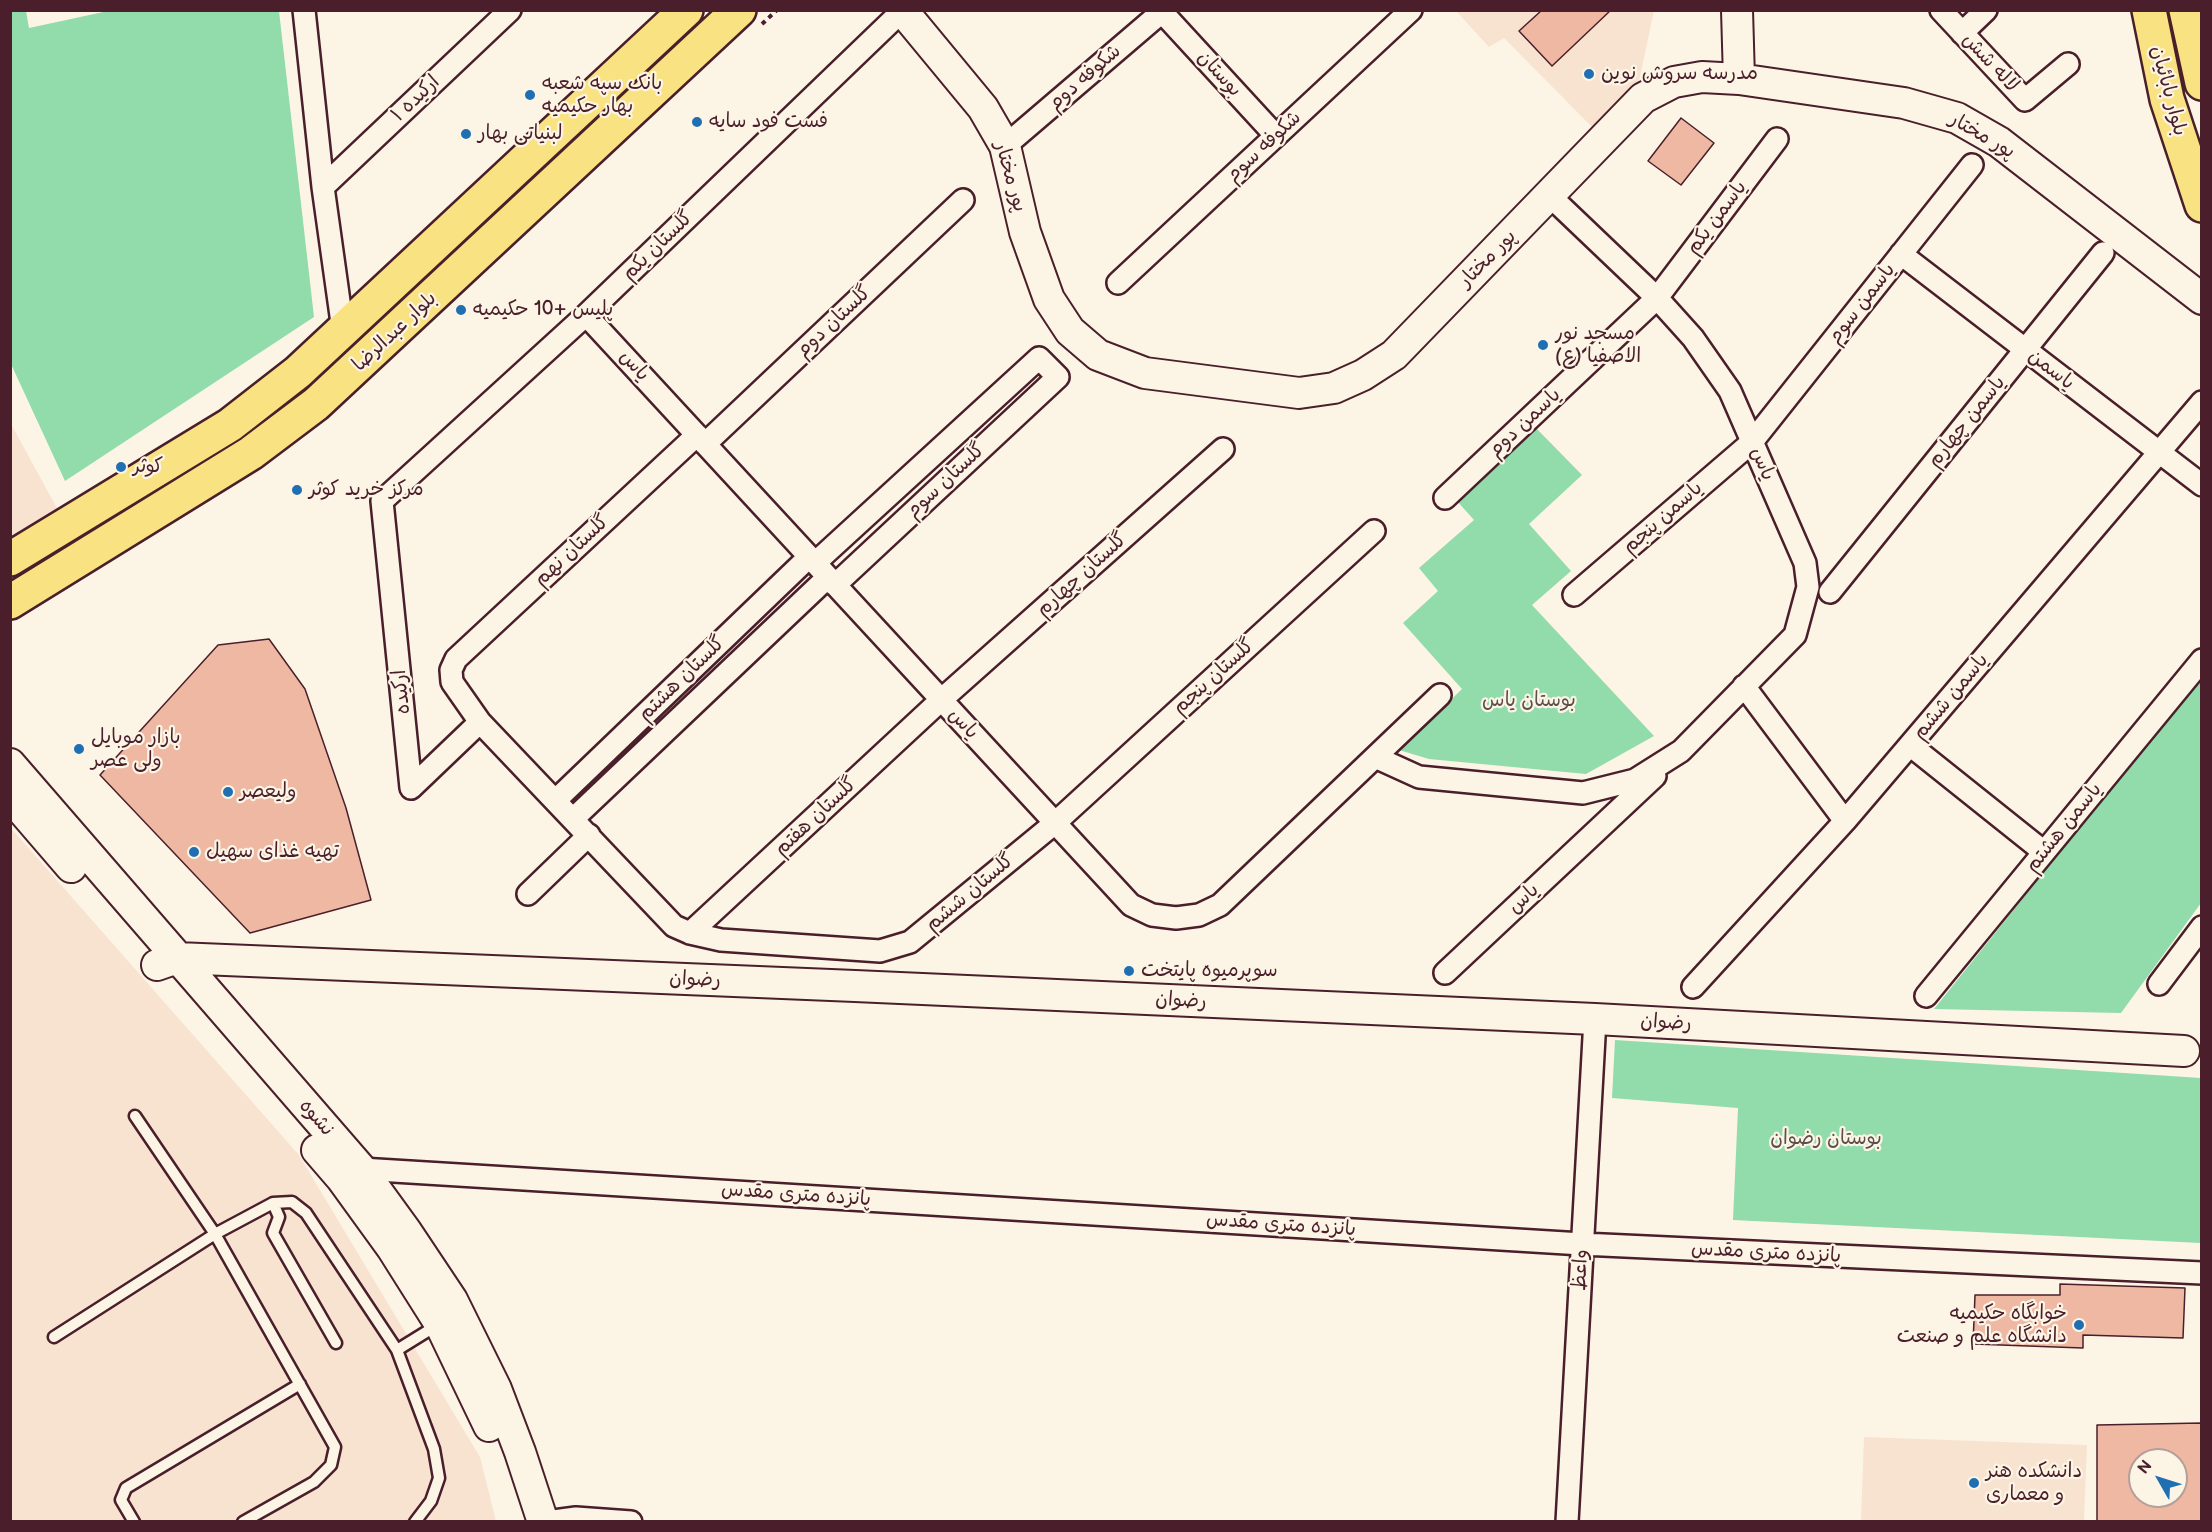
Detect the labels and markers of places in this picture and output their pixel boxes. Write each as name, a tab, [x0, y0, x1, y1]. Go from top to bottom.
place label: مدرسه سروش نوین	[1601, 62, 1758, 86]
marker: مدرسه سروش نوین	[1582, 67, 1596, 81]
place label: بانک سپه شعبه بهار حکیمیه	[542, 72, 662, 119]
marker: بانک سپه شعبه بهار حکیمیه	[523, 88, 537, 102]
place label: فست فود سایه	[709, 110, 828, 134]
marker: فست فود سایه	[690, 115, 704, 129]
place label: لبنیاتی بهار	[478, 122, 563, 146]
marker: لبنیاتی بهار	[459, 127, 473, 141]
place label: پلیس +10 حکیمیه	[473, 298, 613, 322]
marker: پلیس +10 حکیمیه	[454, 303, 468, 317]
place label: مسجد نور الاصفیا (ع)	[1555, 322, 1641, 369]
marker: مسجد نور الاصفیا (ع)	[1536, 338, 1550, 352]
place label: کوثر	[133, 455, 163, 479]
marker: کوثر	[114, 460, 128, 474]
place label: مرکز خرید کوثر	[309, 478, 424, 502]
marker: مرکز خرید کوثر	[290, 483, 304, 497]
place label: بازار موبایل ولی عصر	[91, 726, 181, 773]
marker: بازار موبایل ولی عصر	[72, 742, 86, 756]
place label: ولیعصر	[240, 780, 296, 804]
marker: ولیعصر	[221, 785, 235, 799]
place label: تهیه غذای سهیل	[206, 840, 339, 864]
marker: تهیه غذای سهیل	[187, 845, 201, 859]
place label: سوپرمیوه پایتخت	[1141, 959, 1278, 983]
marker: سوپرمیوه پایتخت	[1122, 964, 1136, 978]
place label: خوابگاه حکیمیه دانشگاه علم و صنعت	[1897, 1302, 2067, 1349]
marker: خوابگاه حکیمیه دانشگاه علم و صنعت	[2072, 1318, 2086, 1332]
place label: دانشکده هنر و معماری	[1986, 1460, 2082, 1507]
marker: دانشکده هنر و معماری	[1967, 1476, 1981, 1490]

